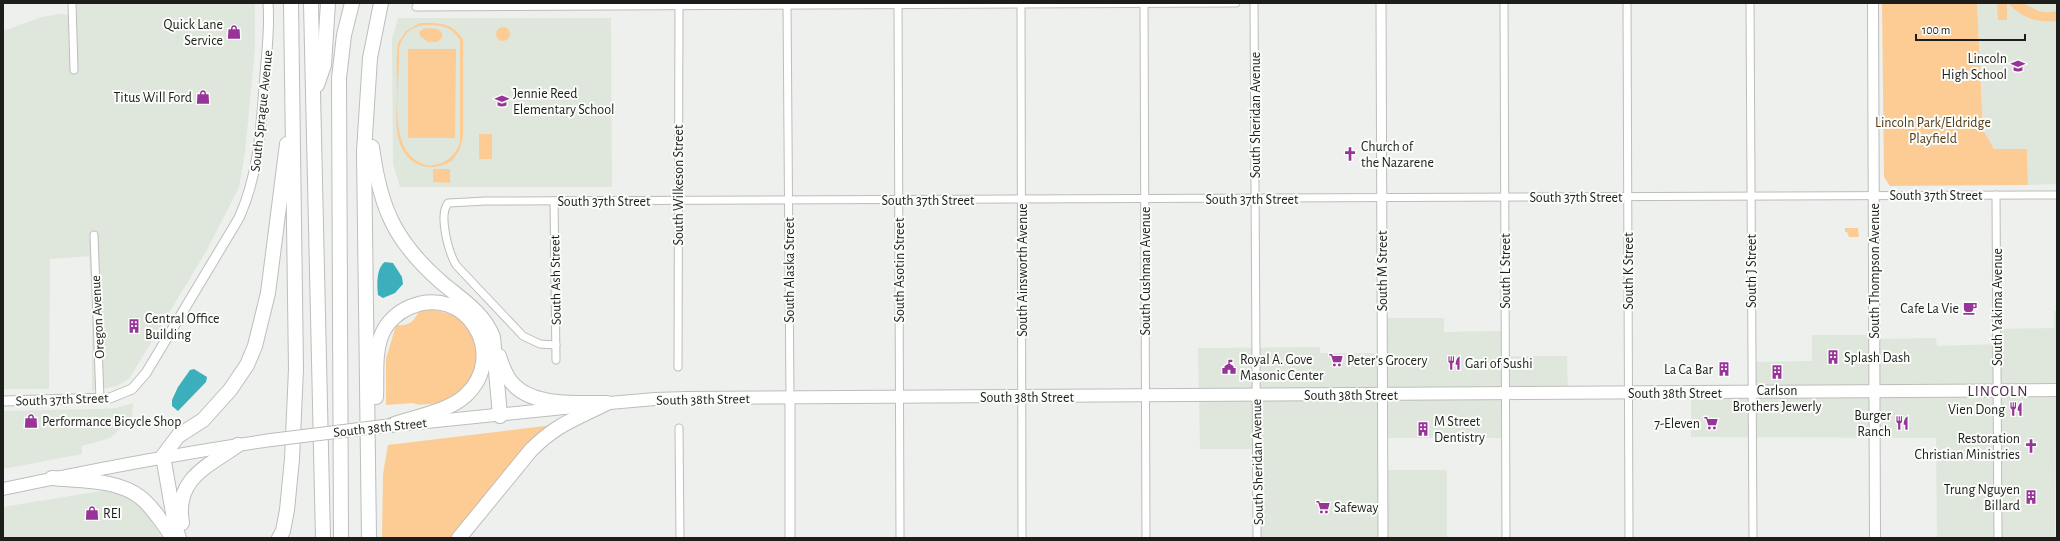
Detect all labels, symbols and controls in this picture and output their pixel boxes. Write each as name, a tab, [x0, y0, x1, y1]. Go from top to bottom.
scale bar	[1916, 16, 2025, 42]
place label: Quick Lane Service	[164, 18, 223, 48]
shop icon: Quick Lane Service	[226, 24, 242, 40]
text: 100 m	[1922, 24, 1950, 36]
street label: South Sprague Avenue	[249, 50, 275, 173]
street label: South Sheridan Avenue	[1249, 52, 1263, 178]
place label: Lincoln High School	[1941, 52, 2007, 82]
school or university icon: Lincoln High School	[2010, 58, 2026, 74]
place label: Jennie Reed Elementary School	[513, 87, 615, 117]
shop icon: Titus Will Ford	[195, 89, 211, 105]
place label: Titus Will Ford	[113, 91, 192, 105]
school or university icon: Jennie Reed Elementary School	[494, 93, 510, 109]
park label: Lincoln Park/Eldridge Playfield	[1875, 116, 1991, 146]
street label: South Wilkeson Street	[672, 124, 686, 245]
place label: Church of the Nazarene	[1361, 140, 1434, 170]
church icon: Church of the Nazarene	[1342, 146, 1358, 162]
street label: South 37th Street	[1889, 189, 1983, 203]
street label: South 37th Street	[1529, 191, 1623, 205]
street label: South 37th Street	[1205, 193, 1299, 207]
street label: South 37th Street	[881, 194, 975, 208]
street label: South 37th Street	[557, 195, 651, 209]
street label: South Ainsworth Avenue	[1016, 203, 1030, 337]
street label: South Thompson Avenue	[1868, 203, 1882, 339]
street label: South Cushman Avenue	[1139, 207, 1153, 335]
street label: South Alaska Street	[783, 217, 797, 323]
street label: South Asotin Street	[893, 217, 907, 322]
street label: South M Street	[1376, 230, 1390, 311]
street label: South K Street	[1622, 232, 1636, 310]
street label: South L Street	[1499, 233, 1513, 309]
street label: South J Street	[1745, 233, 1759, 308]
street label: South Ash Street	[548, 234, 564, 325]
street label: South Yakima Avenue	[1991, 248, 2005, 366]
street label: Oregon Avenue	[89, 275, 107, 359]
cafe icon: Cafe La Vie	[1962, 300, 1978, 316]
place label: Cafe La Vie	[1900, 302, 1959, 316]
place label: Central Office Building	[145, 312, 220, 342]
building icon: Central Office Building	[126, 318, 142, 334]
building icon: Splash Dash	[1825, 349, 1841, 365]
place label: Splash Dash	[1844, 351, 1910, 365]
supermarket icon: Peter's Grocery	[1328, 352, 1344, 368]
place label: Royal A. Gove Masonic Center	[1240, 353, 1324, 383]
place label: Peter's Grocery	[1347, 354, 1428, 368]
restaurant icon: Gari of Sushi	[1446, 355, 1462, 371]
place label: Gari of Sushi	[1465, 357, 1533, 371]
public building icon: Royal A. Gove Masonic Center	[1221, 359, 1237, 375]
building icon: La Ca Bar	[1716, 361, 1732, 377]
place label: La Ca Bar	[1664, 363, 1713, 377]
building icon: Carlson Brothers Jewerly	[1769, 364, 1785, 380]
place label: Carlson Brothers Jewerly	[1732, 384, 1822, 414]
district label: LINCOLN	[1967, 384, 2029, 399]
street label: South 38th Street	[1628, 387, 1722, 401]
street label: South 38th Street	[1304, 389, 1398, 403]
street label: South 37th Street	[15, 391, 109, 409]
street label: South 38th Street	[980, 391, 1074, 405]
street label: South 38th Street	[656, 392, 751, 408]
street label: South Sheridan Avenue	[1250, 399, 1266, 525]
restaurant icon: Vien Dong	[2008, 401, 2024, 417]
place label: Vien Dong	[1948, 403, 2005, 417]
place label: Burger Ranch	[1854, 409, 1891, 439]
shop icon: Performance Bicycle Shop	[23, 413, 39, 429]
place label: Performance Bicycle Shop	[42, 415, 181, 429]
place label: M Street Dentistry	[1434, 415, 1485, 445]
supermarket icon: 7-Eleven	[1703, 415, 1719, 431]
restaurant icon: Burger Ranch	[1894, 415, 1910, 431]
street label: South 38th Street	[333, 416, 428, 440]
place label: 7-Eleven	[1654, 417, 1700, 431]
building icon: M Street Dentistry	[1415, 421, 1431, 437]
place label: Restoration Christian Ministries	[1915, 432, 2020, 462]
church icon: Restoration Christian Ministries	[2023, 438, 2039, 454]
place label: Trung Nguyen Billard	[1944, 483, 2020, 513]
building icon: Trung Nguyen Billard	[2023, 489, 2039, 505]
supermarket icon: Safeway	[1315, 499, 1331, 515]
place label: Safeway	[1334, 501, 1379, 515]
shop icon: REI	[84, 505, 100, 521]
place label: REI	[103, 507, 121, 521]

